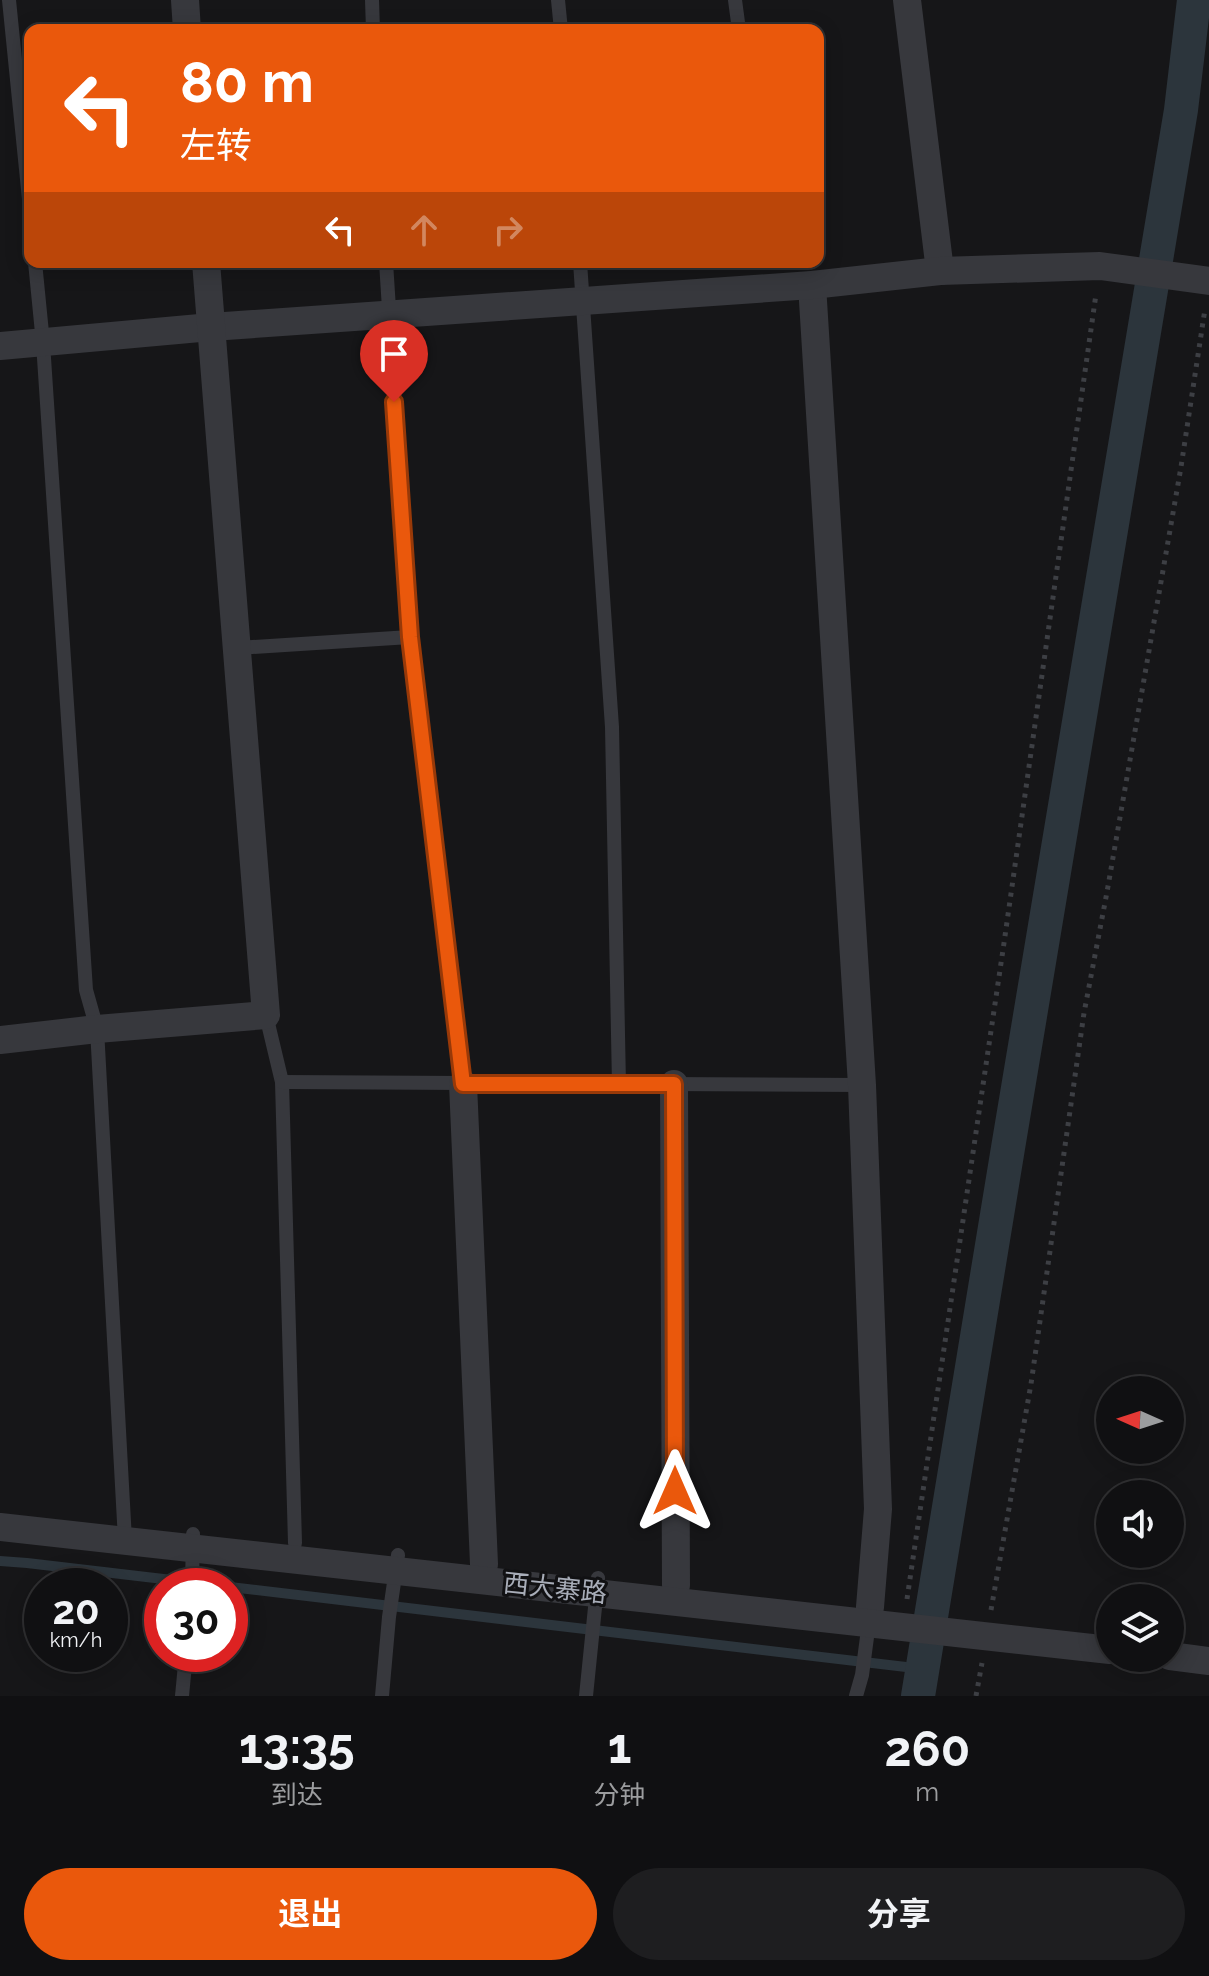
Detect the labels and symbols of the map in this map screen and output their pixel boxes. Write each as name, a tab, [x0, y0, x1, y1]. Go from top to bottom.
pin	[360, 320, 428, 402]
north arrow	[1096, 1376, 1184, 1464]
position arrow	[633, 1449, 717, 1533]
speed limit sign: 30	[144, 1568, 248, 1672]
street label: 西大寨路	[502, 1568, 608, 1608]

